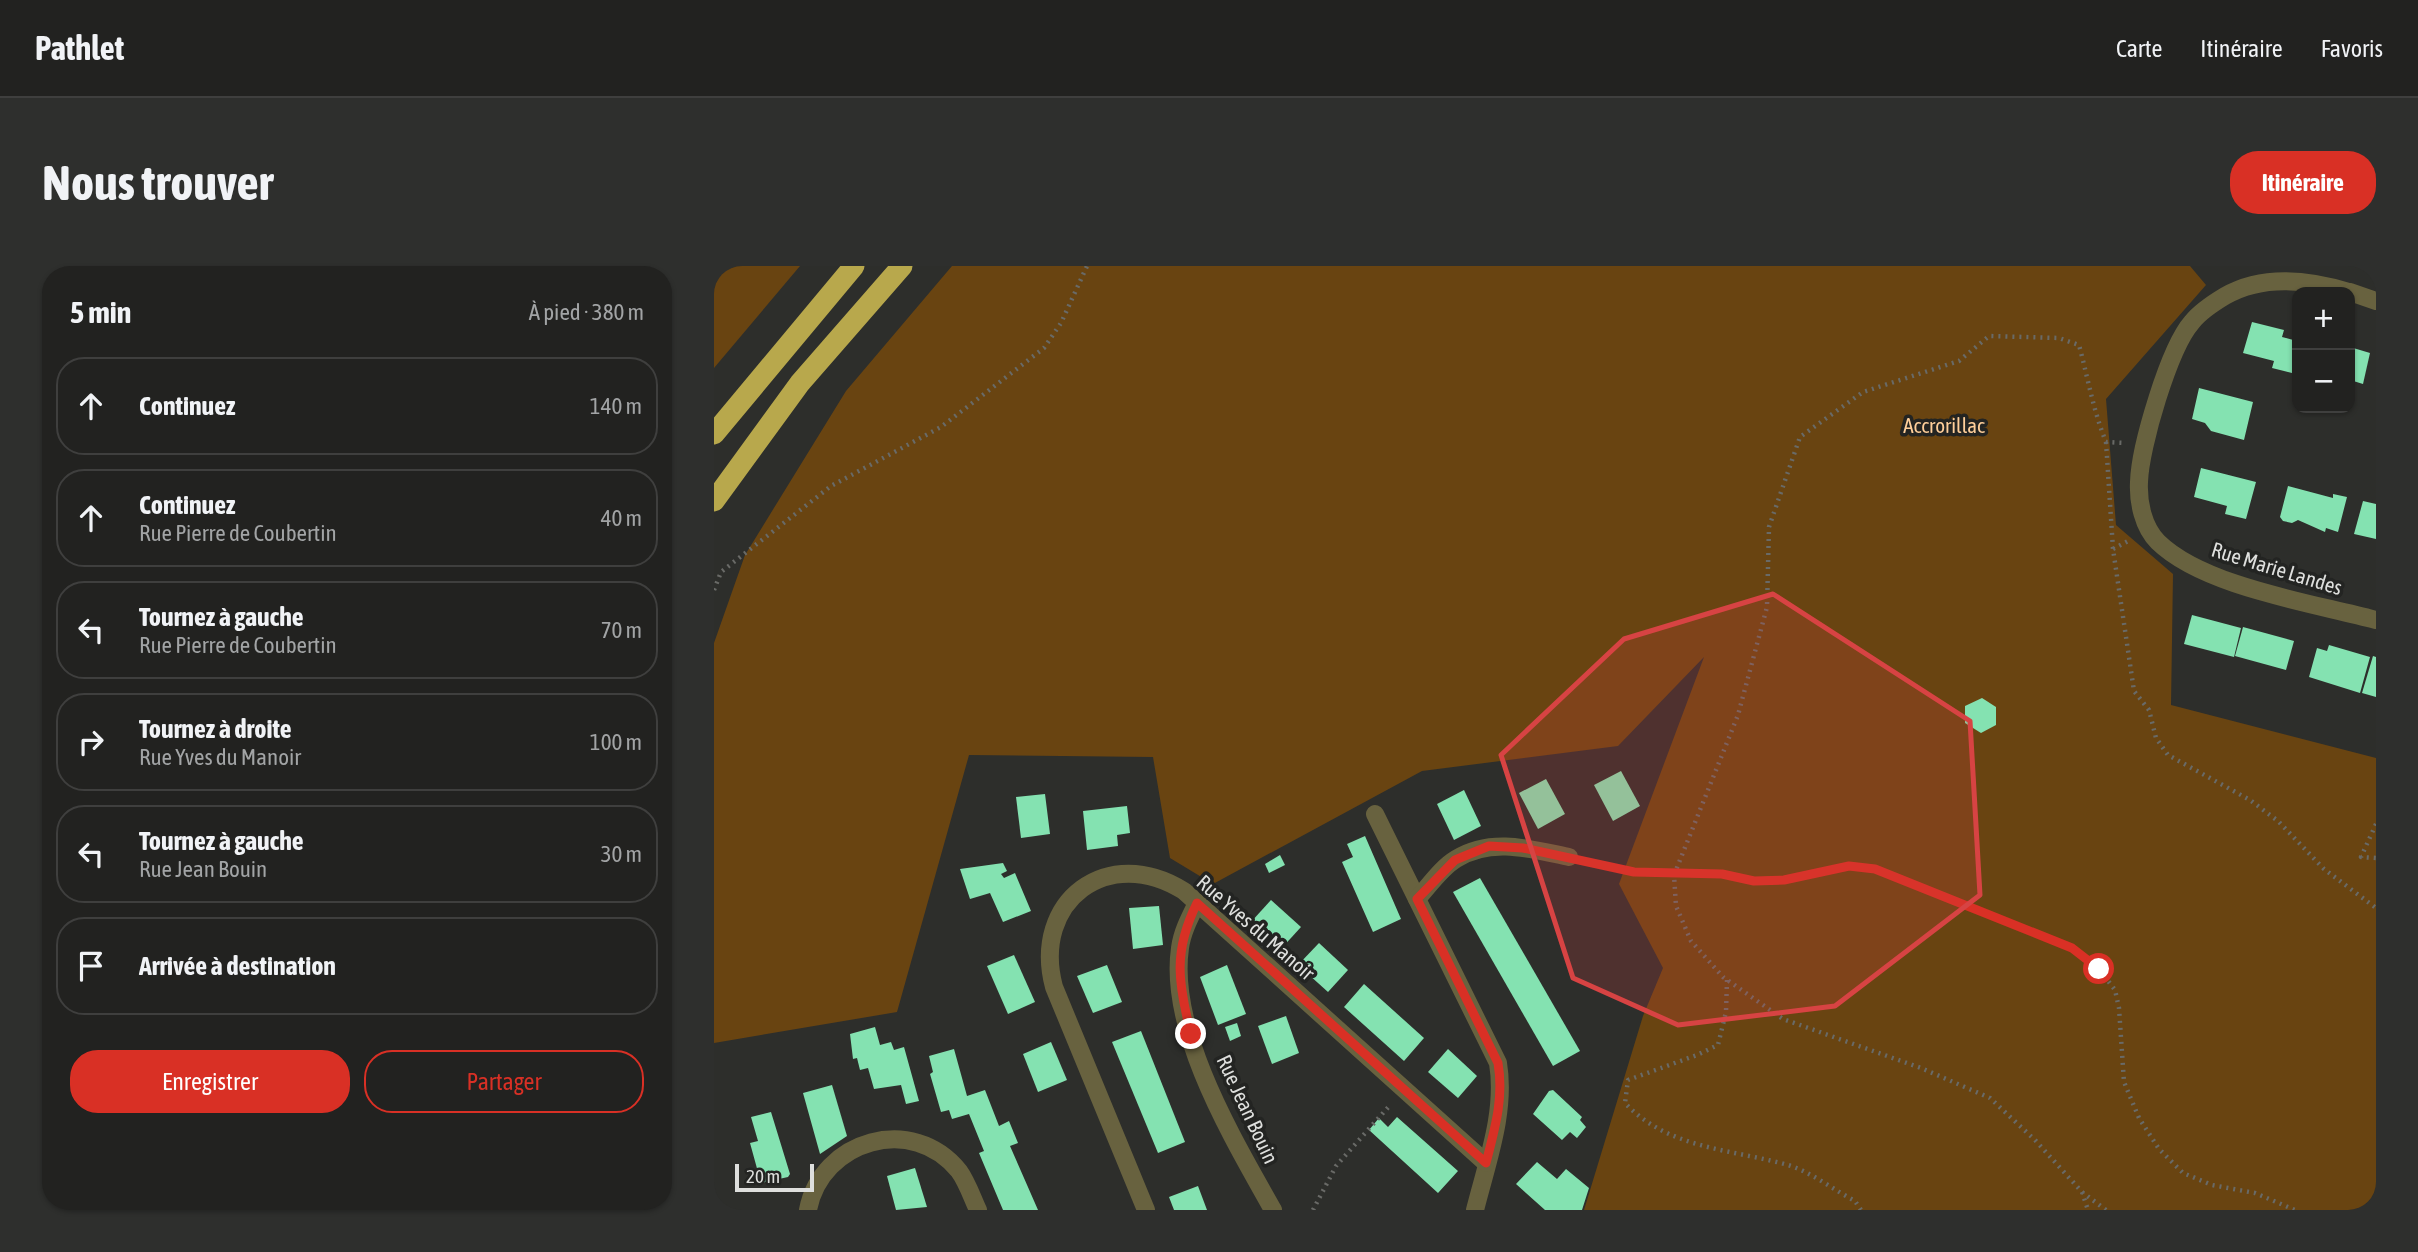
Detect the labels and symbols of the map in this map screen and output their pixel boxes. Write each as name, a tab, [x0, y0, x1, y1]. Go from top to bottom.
park label: Accrorillac	[1903, 413, 1985, 437]
street label: Rue Marie Landes	[2209, 537, 2345, 599]
street label: Rue Yves du Manoir	[1192, 869, 1320, 985]
route start	[2083, 953, 2114, 984]
route end	[1175, 1018, 1206, 1049]
street label: Rue Jean Bouin	[1212, 1051, 1284, 1167]
scale bar	[735, 1161, 814, 1193]

